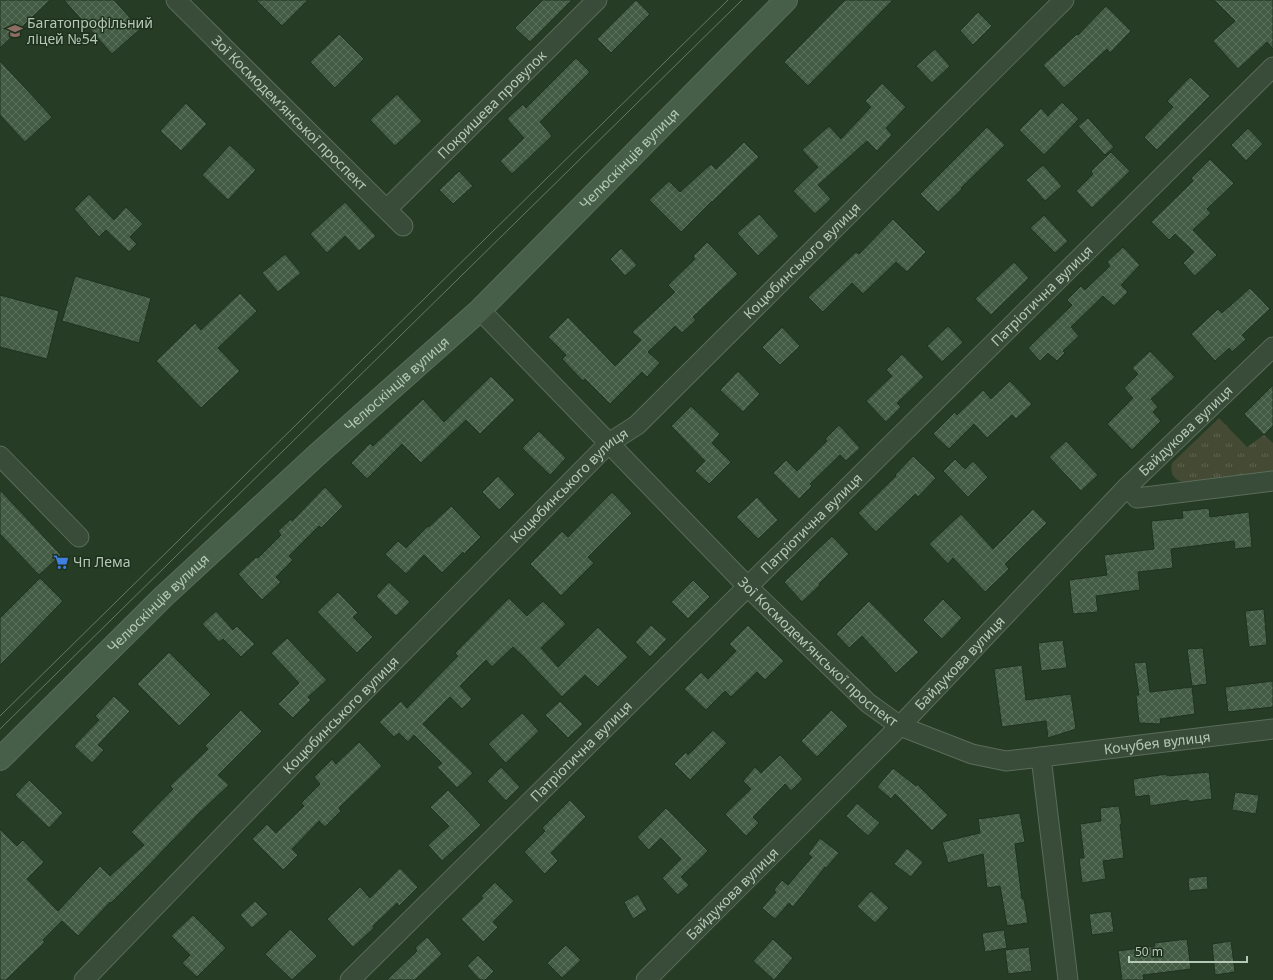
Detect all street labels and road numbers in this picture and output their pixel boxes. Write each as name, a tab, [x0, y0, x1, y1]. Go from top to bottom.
street label: Зої Космодем’янської проспект	[208, 31, 372, 194]
street label: Покришева провулок	[433, 45, 551, 163]
street label: Челюскінців вулиця	[575, 104, 683, 213]
street label: Коцюбинського вулиця	[739, 198, 864, 323]
street label: Патріотична вулиця	[986, 241, 1096, 350]
street label: Челюскінців вулиця	[340, 332, 453, 435]
street label: Байдукова вулиця	[1134, 381, 1236, 480]
street label: Коцюбинського вулиця	[506, 423, 632, 547]
street label: Патріотична вулиця	[756, 469, 866, 578]
street label: Челюскінців вулиця	[103, 549, 213, 656]
street label: Зої Космодем’янської проспект	[734, 572, 902, 731]
street label: Байдукова вулиця	[910, 611, 1009, 714]
street label: Коцюбинського вулиця	[278, 652, 403, 778]
street label: Патріотична вулиця	[526, 696, 636, 806]
street label: Кочубея вулиця	[1103, 727, 1212, 758]
street label: Байдукова вулиця	[682, 843, 782, 944]

